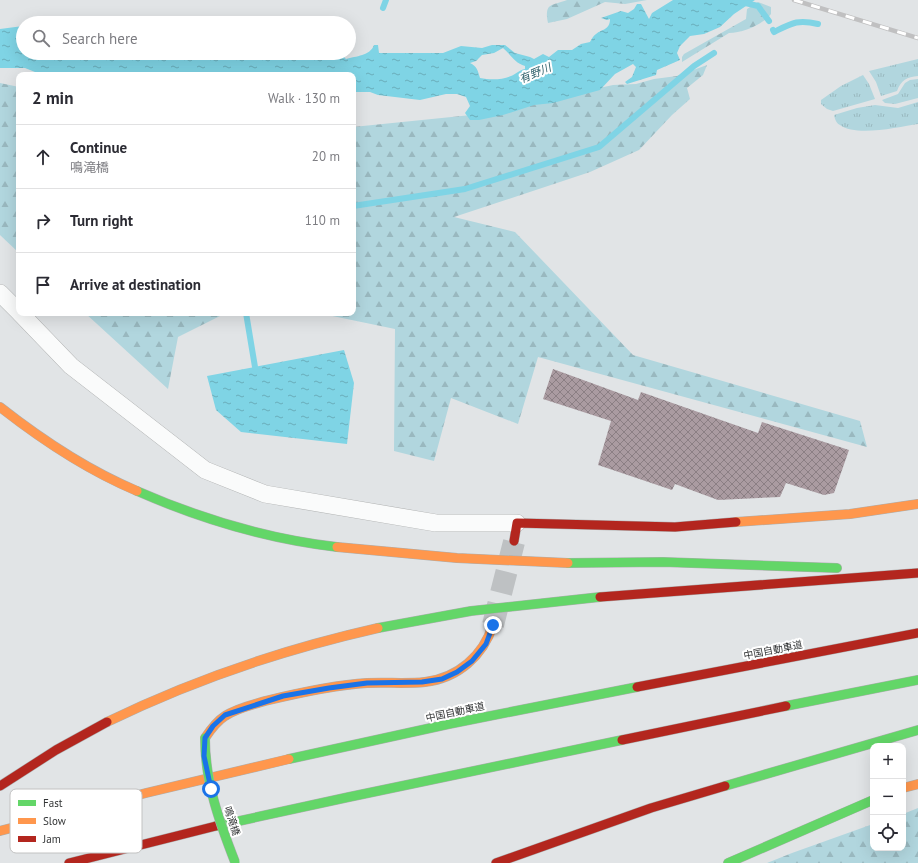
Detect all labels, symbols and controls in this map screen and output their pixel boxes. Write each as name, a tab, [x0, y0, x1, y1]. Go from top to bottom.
search box	[16, 16, 356, 60]
icon: search	[30, 27, 52, 49]
text: Search here	[62, 29, 138, 48]
water label: 有野川	[517, 60, 554, 86]
text: 2 min	[32, 87, 73, 109]
text: Walk · 130 m	[268, 90, 340, 107]
text: Continue	[70, 138, 127, 157]
icon: ahead	[32, 146, 54, 168]
text: 20 m	[312, 148, 340, 165]
text: 鳴滝橋	[70, 159, 109, 176]
icon: right	[32, 210, 54, 232]
text: Turn right	[70, 211, 133, 230]
text: 110 m	[305, 212, 340, 229]
icon: arrive	[32, 274, 54, 296]
text: Arrive at destination	[70, 275, 201, 294]
route end	[484, 616, 502, 634]
street label: 中国自動車道	[742, 638, 804, 662]
street label: 中国自動車道	[424, 699, 486, 725]
map controls	[870, 743, 906, 851]
button: +	[870, 743, 906, 779]
button: −	[870, 779, 906, 815]
route start	[202, 780, 220, 798]
legend	[10, 789, 142, 853]
text: Fast	[43, 796, 63, 810]
street label: 鳴滝橋	[221, 805, 243, 837]
text: Slow	[43, 814, 66, 828]
button: locate	[870, 815, 906, 851]
text: Jam	[42, 832, 61, 846]

